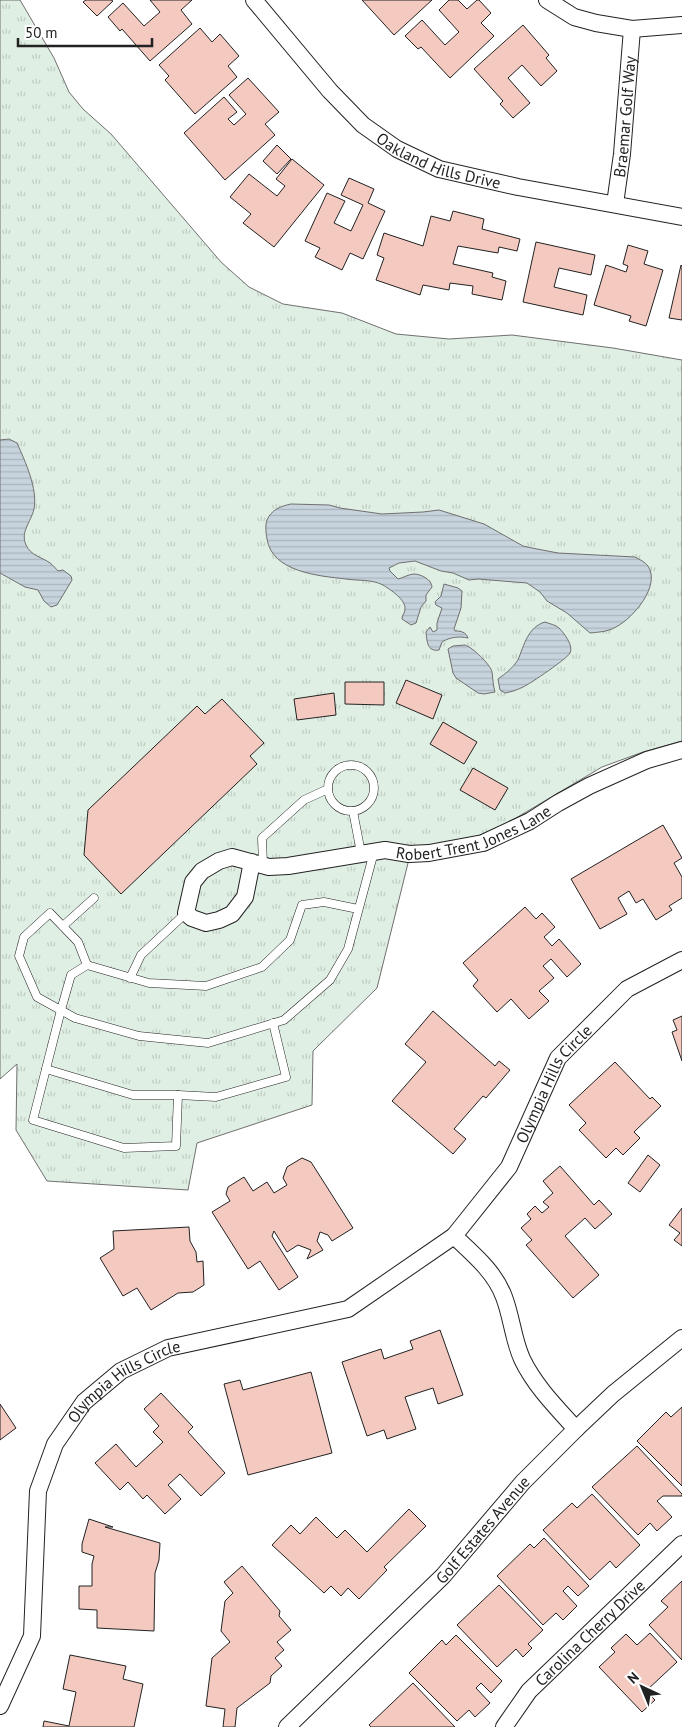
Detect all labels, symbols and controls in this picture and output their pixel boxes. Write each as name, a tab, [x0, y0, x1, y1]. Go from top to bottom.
scale bar	[18, 15, 151, 47]
text: 50 m	[25, 23, 58, 42]
street label: Braemar Golf Way	[609, 55, 640, 179]
street label: Oakland Hills Drive	[373, 128, 503, 193]
street label: Robert Trent Jones Lane	[395, 800, 554, 864]
street label: Olympia Hills Circle	[511, 1020, 596, 1146]
street label: Olympia Hills Circle	[63, 1336, 182, 1427]
street label: Golf Estates Avenue	[431, 1471, 534, 1588]
street label: Carolina Cherry Drive	[531, 1575, 649, 1690]
north arrow	[617, 1662, 667, 1712]
text: N	[623, 1668, 643, 1687]

